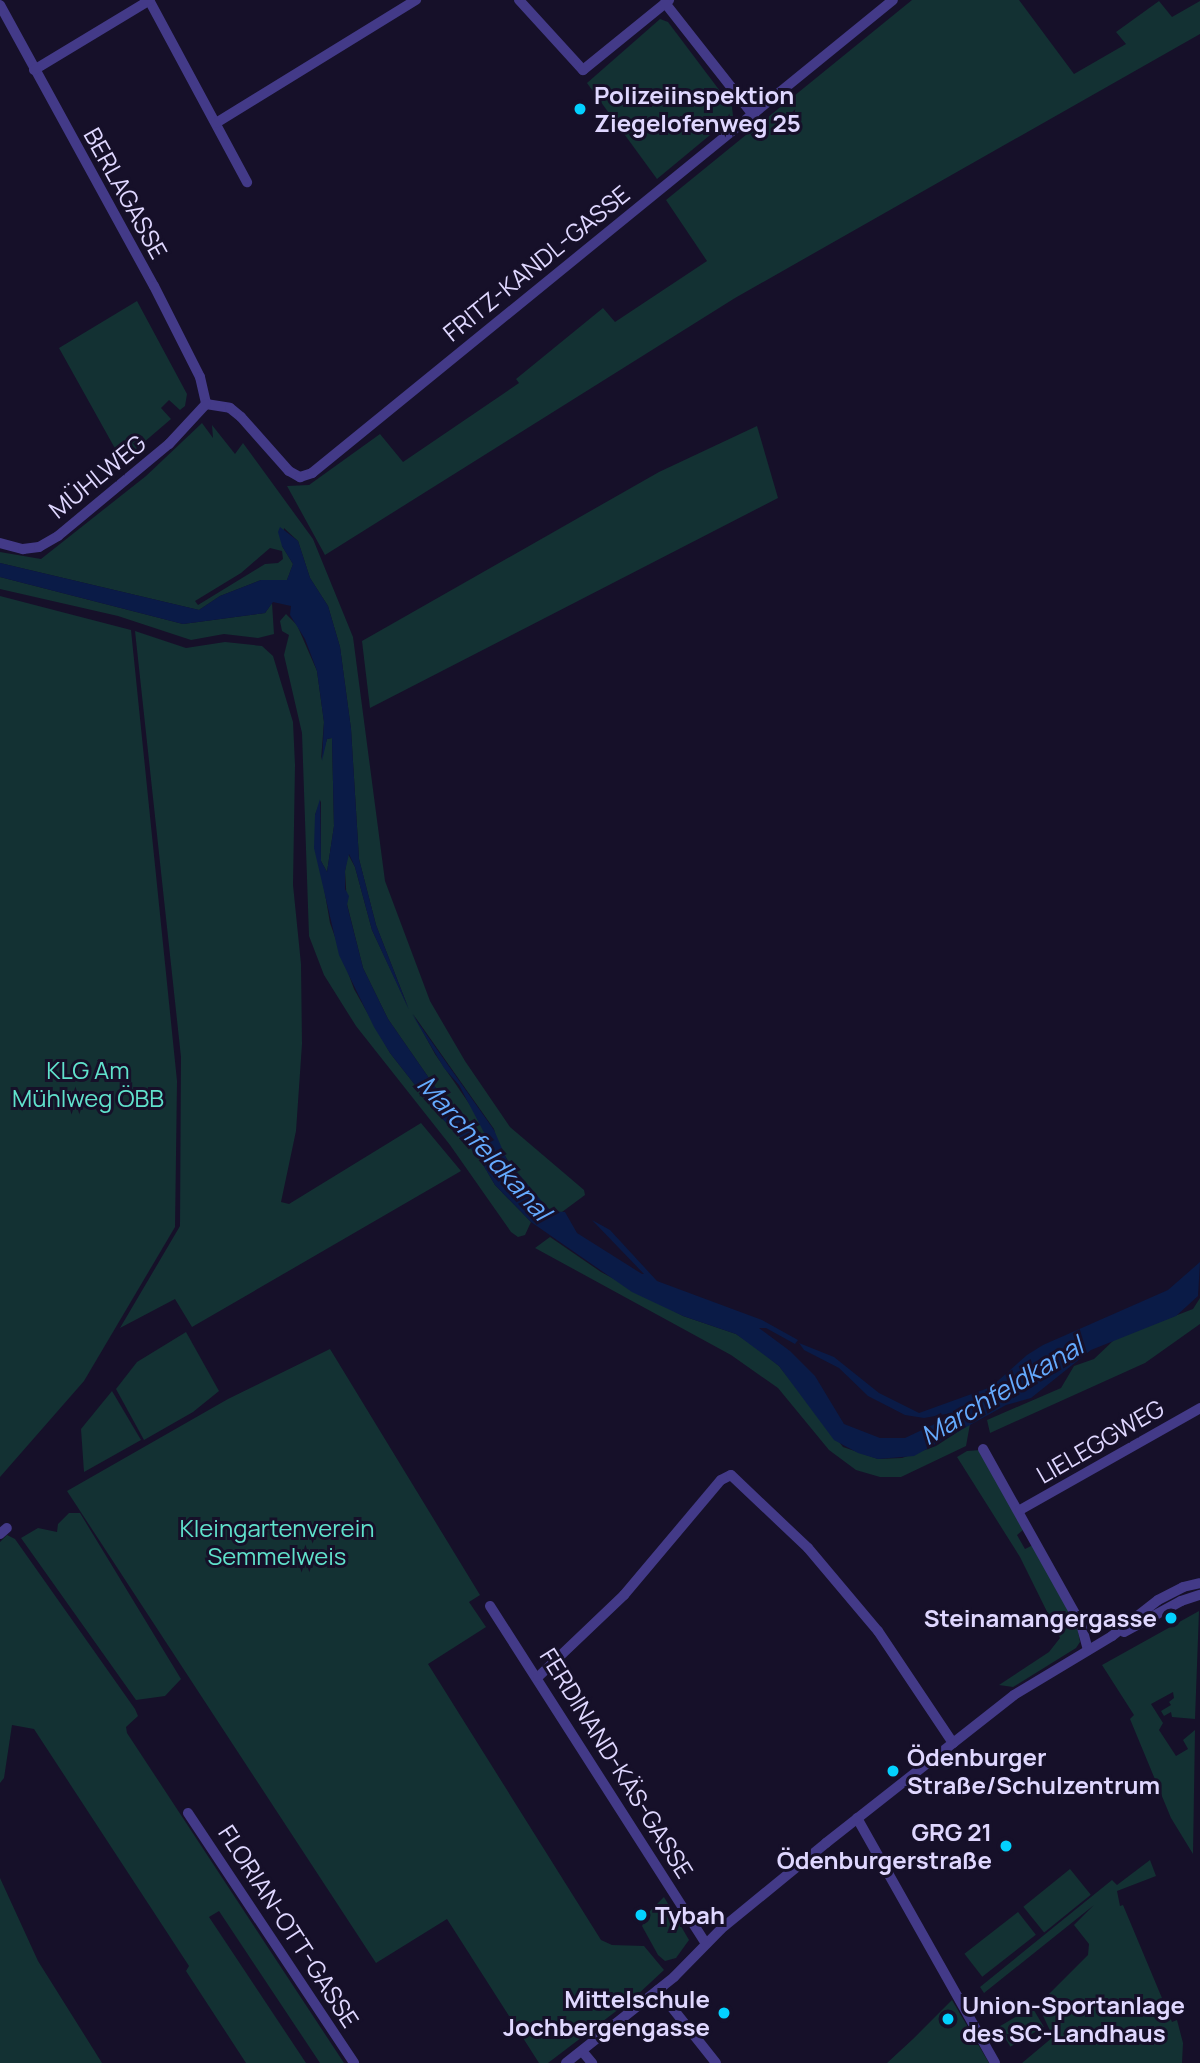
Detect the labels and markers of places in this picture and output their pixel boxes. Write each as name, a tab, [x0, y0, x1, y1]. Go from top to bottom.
place label: Polizeiinspektion Ziegelofenweg 25	[594, 81, 801, 137]
marker: Polizeiinspektion Ziegelofenweg 25	[572, 101, 588, 117]
place label: Steinamangergasse	[924, 1604, 1157, 1632]
marker: Steinamangergasse	[1163, 1610, 1179, 1626]
place label: Ödenburger Straße/Schulzentrum	[907, 1743, 1160, 1799]
marker: Ödenburger Straße/Schulzentrum	[885, 1763, 901, 1779]
place label: GRG 21 Ödenburgerstraße	[777, 1818, 992, 1874]
marker: GRG 21 Ödenburgerstraße	[998, 1838, 1014, 1854]
place label: Tybah	[655, 1901, 725, 1929]
marker: Tybah	[633, 1907, 649, 1923]
place label: Mittelschule Jochbergengasse	[503, 1985, 710, 2041]
place label: Union-Sportanlage des SC-Landhaus	[962, 1991, 1185, 2047]
marker: Mittelschule Jochbergengasse	[716, 2005, 732, 2021]
marker: Union-Sportanlage des SC-Landhaus	[940, 2011, 956, 2027]

